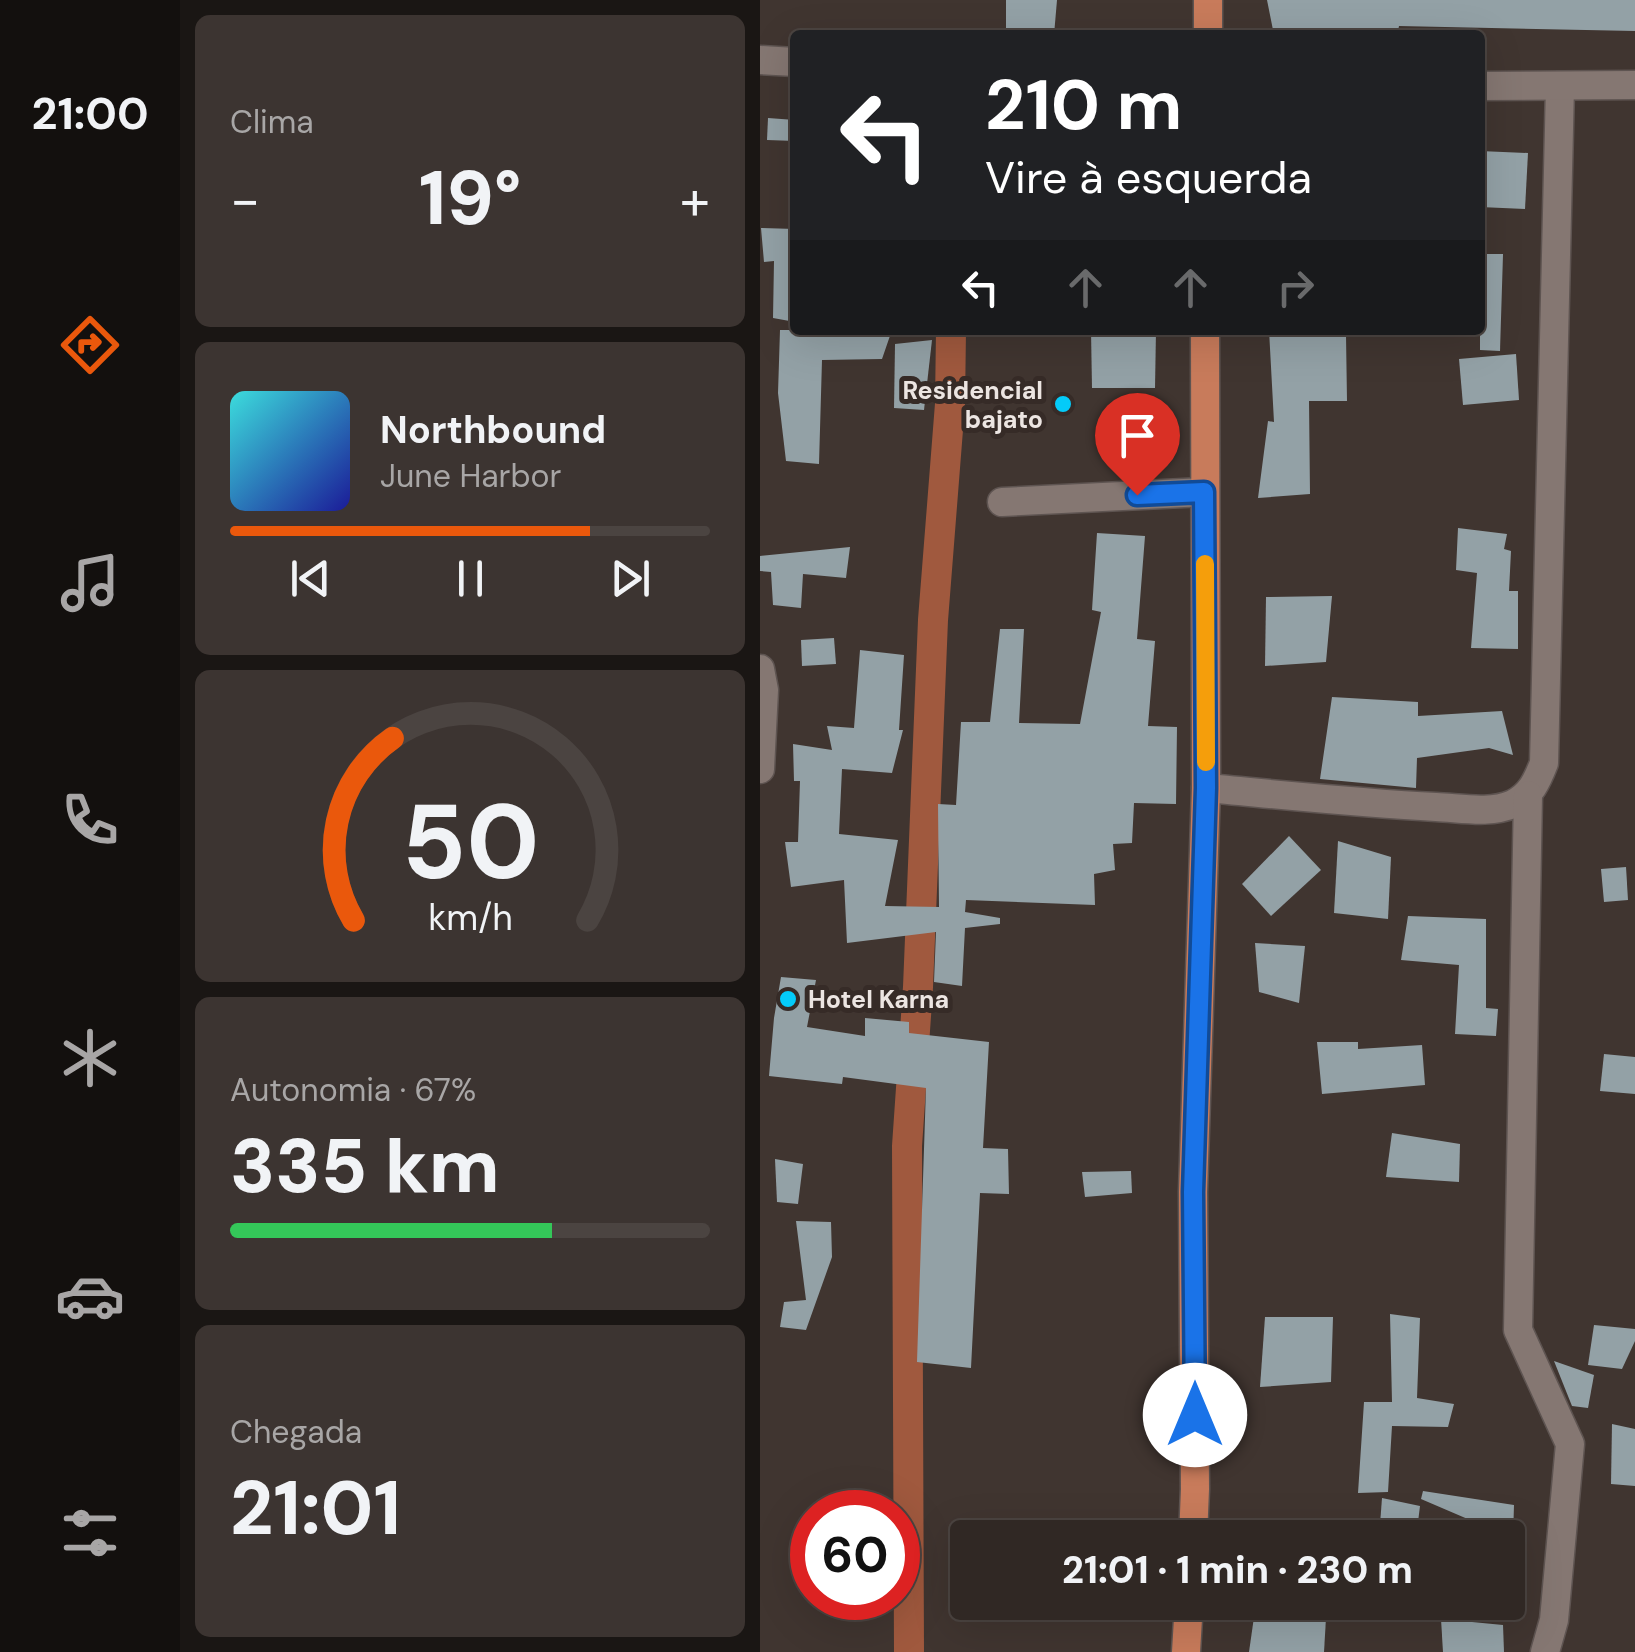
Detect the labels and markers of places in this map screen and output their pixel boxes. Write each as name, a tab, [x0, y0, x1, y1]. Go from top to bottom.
place label: Residencial bajato	[903, 374, 1043, 436]
marker: Residencial bajato	[1052, 393, 1074, 415]
pin	[1095, 393, 1180, 496]
place label: Hotel Karna	[808, 983, 949, 1016]
marker: Hotel Karna	[777, 988, 799, 1010]

